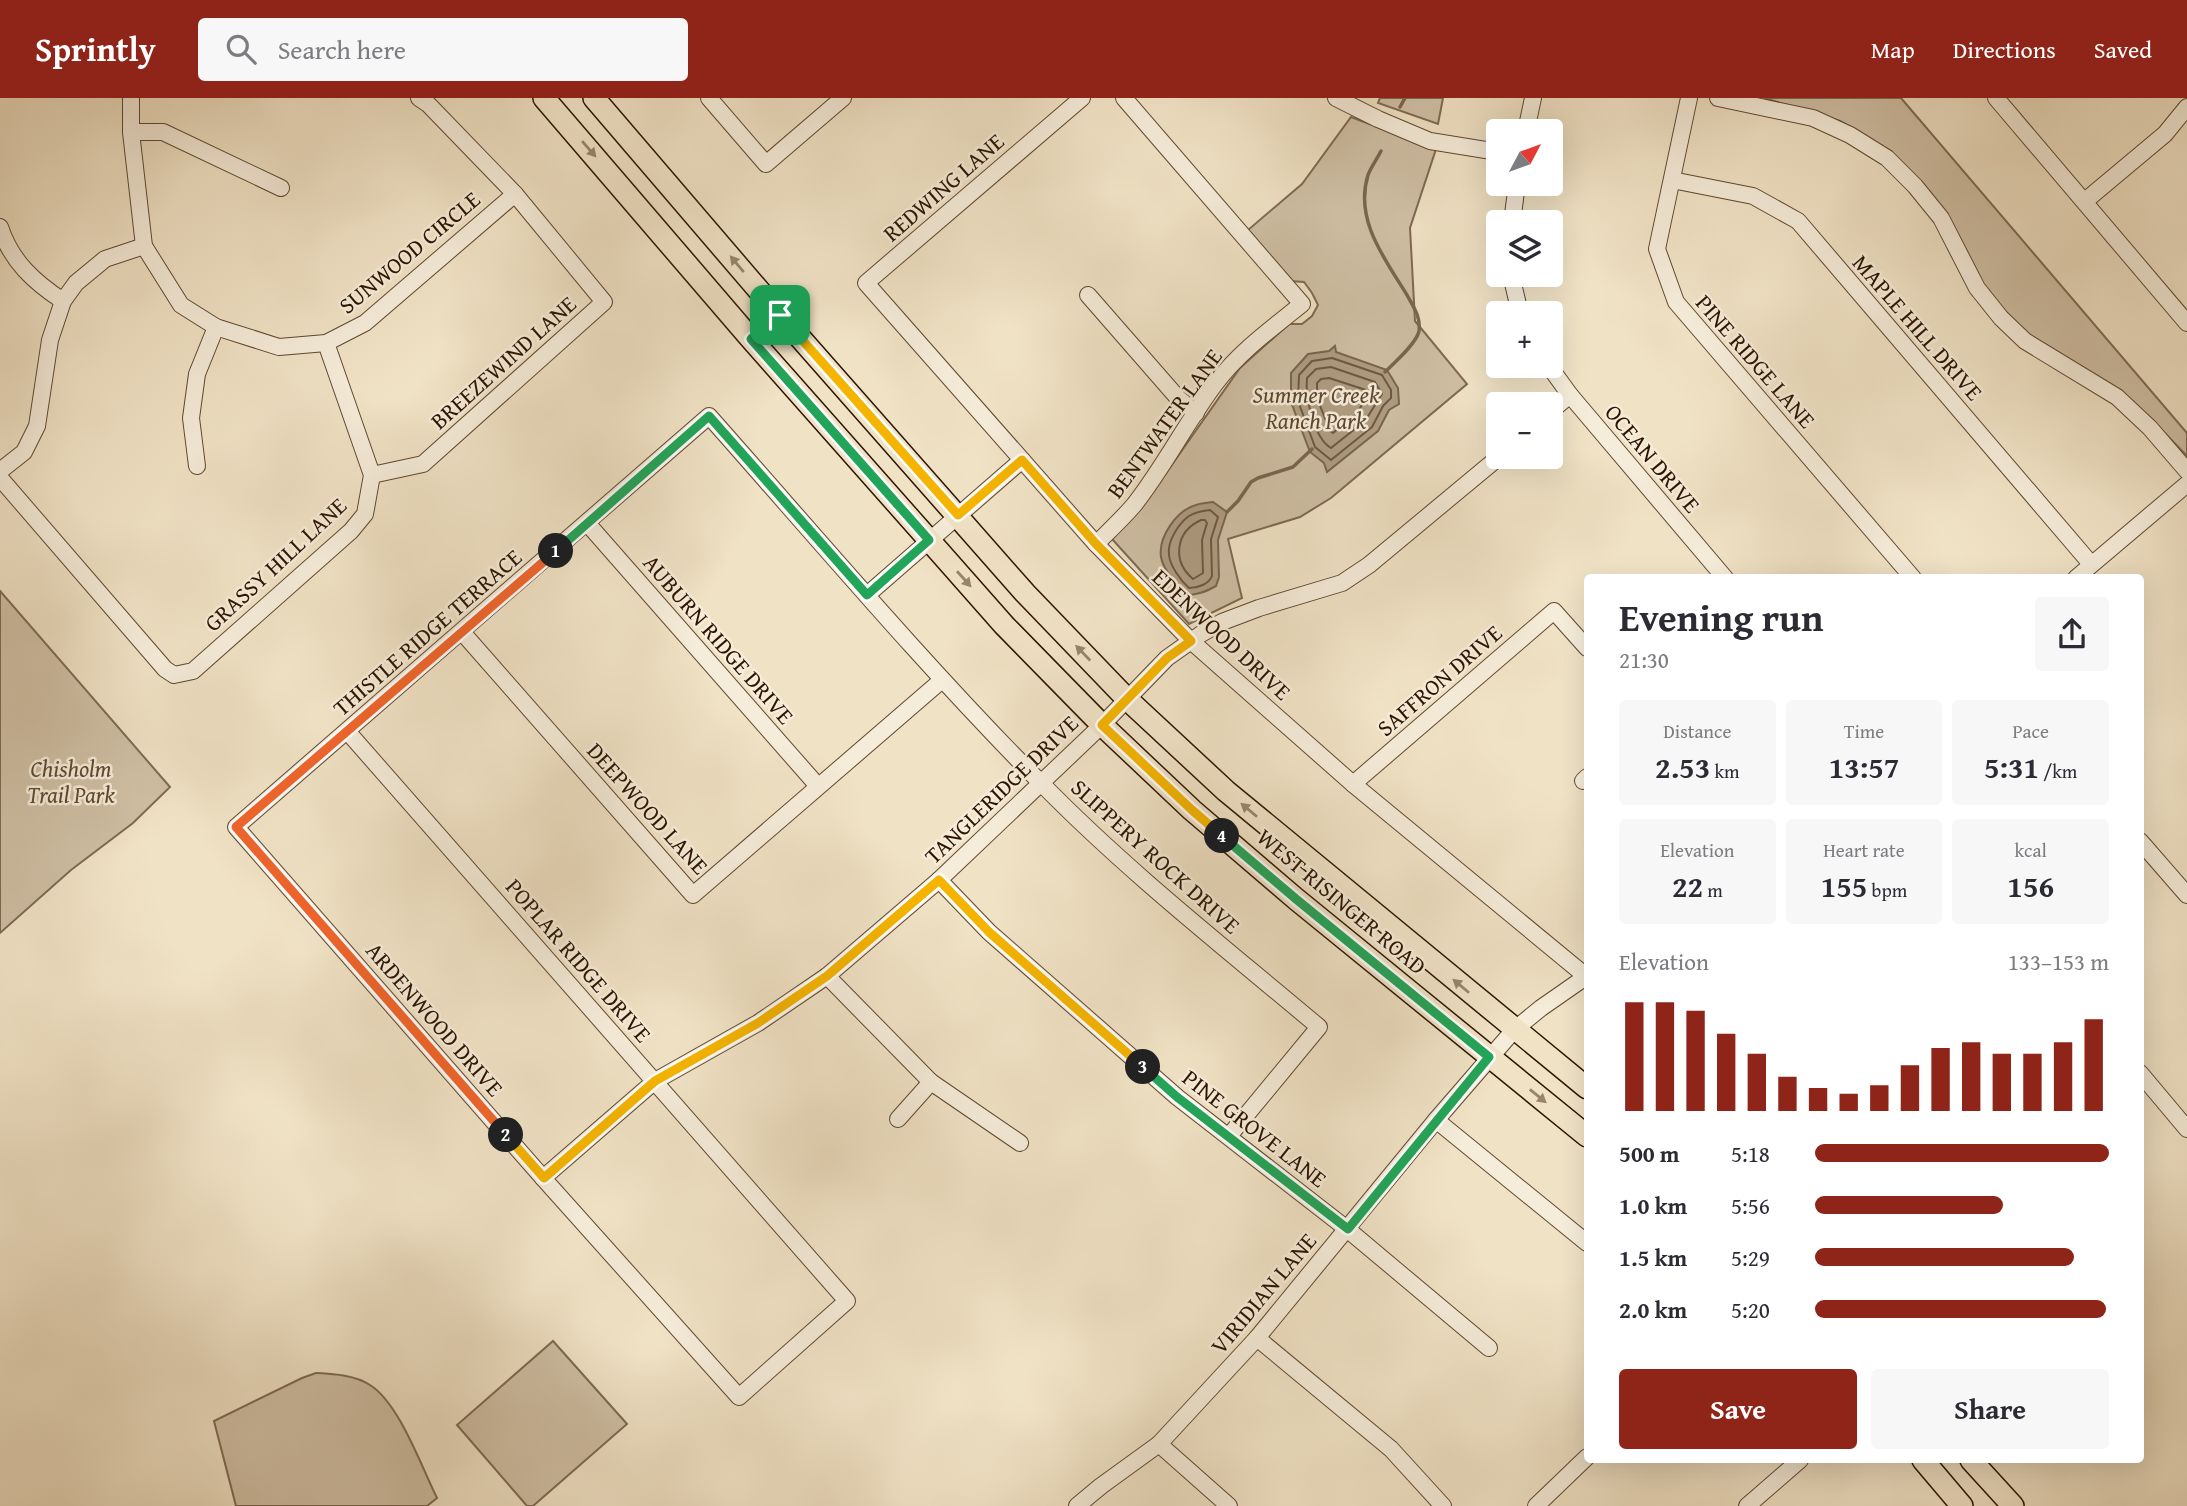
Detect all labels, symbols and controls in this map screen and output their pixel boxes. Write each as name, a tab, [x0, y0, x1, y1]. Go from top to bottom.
search box	[198, 18, 688, 81]
text: Sprintly	[35, 25, 156, 73]
icon: search	[222, 30, 260, 68]
text: Search here	[278, 30, 406, 69]
text: Map	[1871, 32, 1915, 67]
text: Directions	[1953, 32, 2056, 67]
text: Saved	[2094, 32, 2152, 67]
north arrow	[1486, 119, 1563, 196]
map controls	[1486, 119, 1563, 469]
street label: REDWING LANE	[875, 125, 1011, 249]
one-way arrow	[581, 140, 597, 158]
street label: SUNWOOD CIRCLE	[331, 183, 487, 321]
button: layers	[1486, 210, 1563, 287]
street label: MAPLE HILL DRIVE	[1845, 247, 1991, 407]
one-way arrow	[729, 255, 745, 273]
pin	[750, 285, 810, 345]
street label: PINE RIDGE LANE	[1689, 287, 1823, 435]
street label: BREEZEWIND LANE	[423, 288, 583, 436]
icon: arrive	[761, 296, 799, 334]
button: +	[1486, 301, 1563, 378]
street label: BENTWATER LANE	[1098, 341, 1230, 505]
park label: Summer Creek Ranch Park	[1253, 378, 1380, 437]
button: −	[1486, 392, 1563, 469]
street label: OCEAN DRIVE	[1598, 396, 1708, 520]
street label: GRASSY HILL LANE	[197, 489, 353, 639]
pin: 1	[538, 533, 574, 568]
text: 1	[551, 536, 560, 564]
street label: THISTLE RIDGE TERRACE	[325, 541, 529, 723]
street label: AUBURN RIDGE DRIVE	[636, 547, 802, 731]
street label: EDENWOOD DRIVE	[1145, 561, 1299, 707]
one-way arrow	[956, 571, 971, 588]
text: Evening run	[1619, 589, 1823, 645]
button: share	[2035, 597, 2109, 671]
street label: SAFFRON DRIVE	[1369, 616, 1509, 744]
text: 21:30	[1619, 643, 1669, 676]
one-way arrow	[1075, 645, 1092, 662]
street label: TANGLERIDGE DRIVE	[917, 707, 1085, 871]
text: Distance	[1663, 717, 1731, 745]
text: Time	[1844, 717, 1884, 745]
text: Pace	[2012, 717, 2049, 745]
street label: DEEPWOOD LANE	[580, 735, 716, 881]
text: 2.53	[1655, 745, 1710, 789]
text: 13:57	[1829, 745, 1899, 789]
text: 5:31	[1984, 745, 2039, 789]
park label: Chisholm Trail Park	[27, 752, 115, 811]
text: km	[1710, 757, 1740, 785]
text: /km	[2039, 757, 2077, 785]
street label: SLIPPERY ROCK DRIVE	[1064, 771, 1248, 941]
one-way arrow	[1240, 803, 1257, 818]
pin: 4	[1204, 818, 1240, 854]
street label: WEST RISINGER ROAD	[1250, 820, 1434, 982]
text: 4	[1217, 821, 1226, 849]
text: Elevation	[1660, 836, 1735, 864]
text: Heart rate	[1823, 836, 1905, 864]
text: kcal	[2014, 836, 2047, 864]
text: 22	[1672, 864, 1703, 908]
text: 155	[1821, 864, 1867, 908]
text: 156	[2007, 864, 2054, 908]
street label: POPLAR RIDGE DRIVE	[498, 871, 660, 1049]
text: m	[1703, 876, 1723, 904]
text: bpm	[1867, 876, 1907, 904]
street label: ARDENWOOD DRIVE	[359, 935, 511, 1103]
text: Elevation	[1619, 945, 1709, 978]
text: 133–153 m	[2008, 945, 2109, 978]
one-way arrow	[1453, 979, 1470, 994]
pin: 3	[1126, 1049, 1160, 1084]
text: 3	[1138, 1052, 1147, 1080]
street label: PINE GROVE LANE	[1176, 1061, 1334, 1195]
one-way arrow	[1529, 1089, 1547, 1104]
pin: 2	[489, 1118, 524, 1152]
text: 2	[501, 1120, 510, 1148]
text: 500 m	[1619, 1137, 1680, 1170]
text: 5:18	[1731, 1137, 1770, 1170]
text: 1.0 km	[1619, 1189, 1687, 1222]
text: 5:56	[1731, 1189, 1770, 1222]
street label: VIRIDIAN LANE	[1202, 1225, 1324, 1361]
text: 1.5 km	[1619, 1241, 1687, 1274]
text: 5:29	[1731, 1241, 1770, 1274]
text: 2.0 km	[1619, 1293, 1687, 1326]
text: 5:20	[1731, 1293, 1770, 1326]
button: Save	[1619, 1369, 1857, 1449]
button: Share	[1871, 1369, 2109, 1449]

